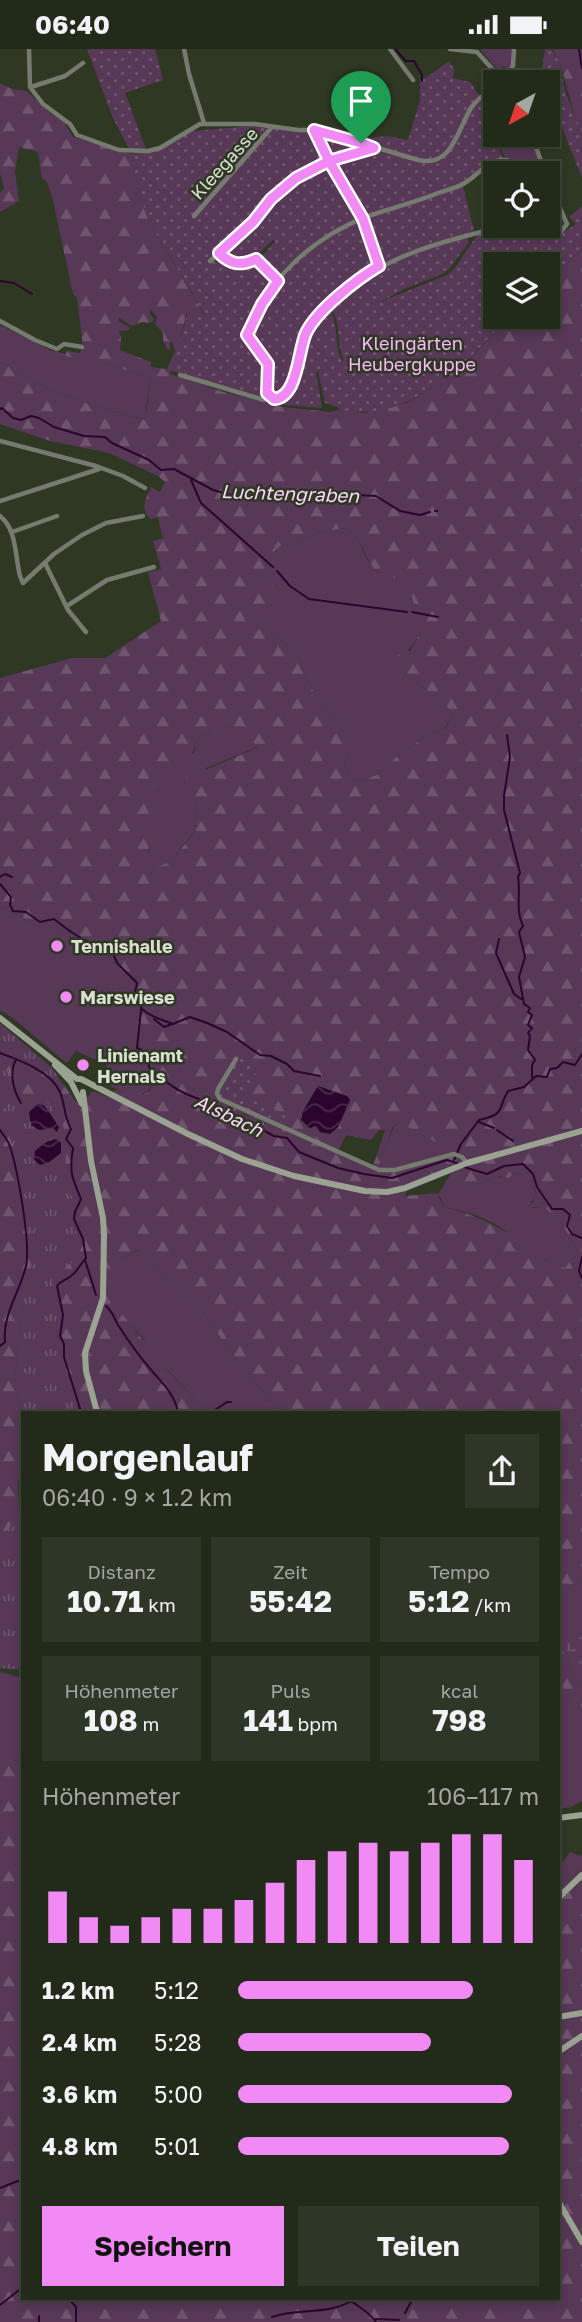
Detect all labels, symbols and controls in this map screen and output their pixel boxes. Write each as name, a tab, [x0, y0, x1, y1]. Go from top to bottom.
text: 06:40	[35, 9, 110, 40]
north arrow	[483, 70, 560, 147]
map controls	[483, 70, 560, 329]
pin	[331, 71, 391, 143]
icon: arrive	[342, 82, 380, 120]
street label: Kleegasse	[186, 122, 262, 204]
button: locate	[483, 161, 560, 238]
button: layers	[483, 252, 560, 329]
park label: Kleingärten Heubergkuppe	[348, 332, 476, 375]
water label: Luchtengraben	[221, 479, 361, 507]
place label: Tennishalle	[71, 935, 173, 957]
marker: Tennishalle	[49, 938, 65, 954]
place label: Marswiese	[80, 986, 175, 1008]
marker: Marswiese	[58, 989, 74, 1005]
place label: Linienamt Hernals	[97, 1044, 183, 1087]
marker: Linienamt Hernals	[75, 1057, 91, 1073]
water label: Alsbach	[191, 1089, 268, 1142]
text: Morgenlauf	[42, 1434, 253, 1479]
button: share	[465, 1434, 539, 1508]
text: 06:40 · 9 × 1.2 km	[42, 1483, 232, 1511]
text: Distanz	[87, 1560, 156, 1583]
text: Zeit	[273, 1560, 308, 1583]
text: Tempo	[429, 1560, 490, 1583]
text: 10.71	[67, 1583, 144, 1619]
text: 55:42	[249, 1583, 332, 1619]
text: 5:12	[408, 1583, 470, 1619]
text: km	[144, 1593, 176, 1616]
text: /km	[470, 1593, 511, 1616]
text: Höhenmeter	[64, 1679, 179, 1702]
text: Puls	[270, 1679, 311, 1702]
text: kcal	[441, 1679, 478, 1702]
text: 108	[84, 1702, 138, 1738]
text: 141	[243, 1702, 293, 1738]
text: 798	[432, 1702, 487, 1738]
text: m	[138, 1712, 159, 1735]
text: bpm	[293, 1712, 338, 1735]
text: Höhenmeter	[42, 1782, 180, 1810]
text: 106–117 m	[427, 1782, 539, 1810]
text: 1.2 km	[42, 1976, 114, 2004]
text: 5:12	[154, 1976, 199, 2004]
text: 2.4 km	[42, 2028, 117, 2056]
text: 5:28	[154, 2028, 202, 2056]
text: 3.6 km	[42, 2080, 117, 2108]
text: 5:00	[154, 2080, 203, 2108]
text: 4.8 km	[42, 2132, 118, 2160]
text: 5:01	[154, 2132, 200, 2160]
button: Speichern	[42, 2206, 284, 2286]
button: Teilen	[298, 2206, 539, 2286]

